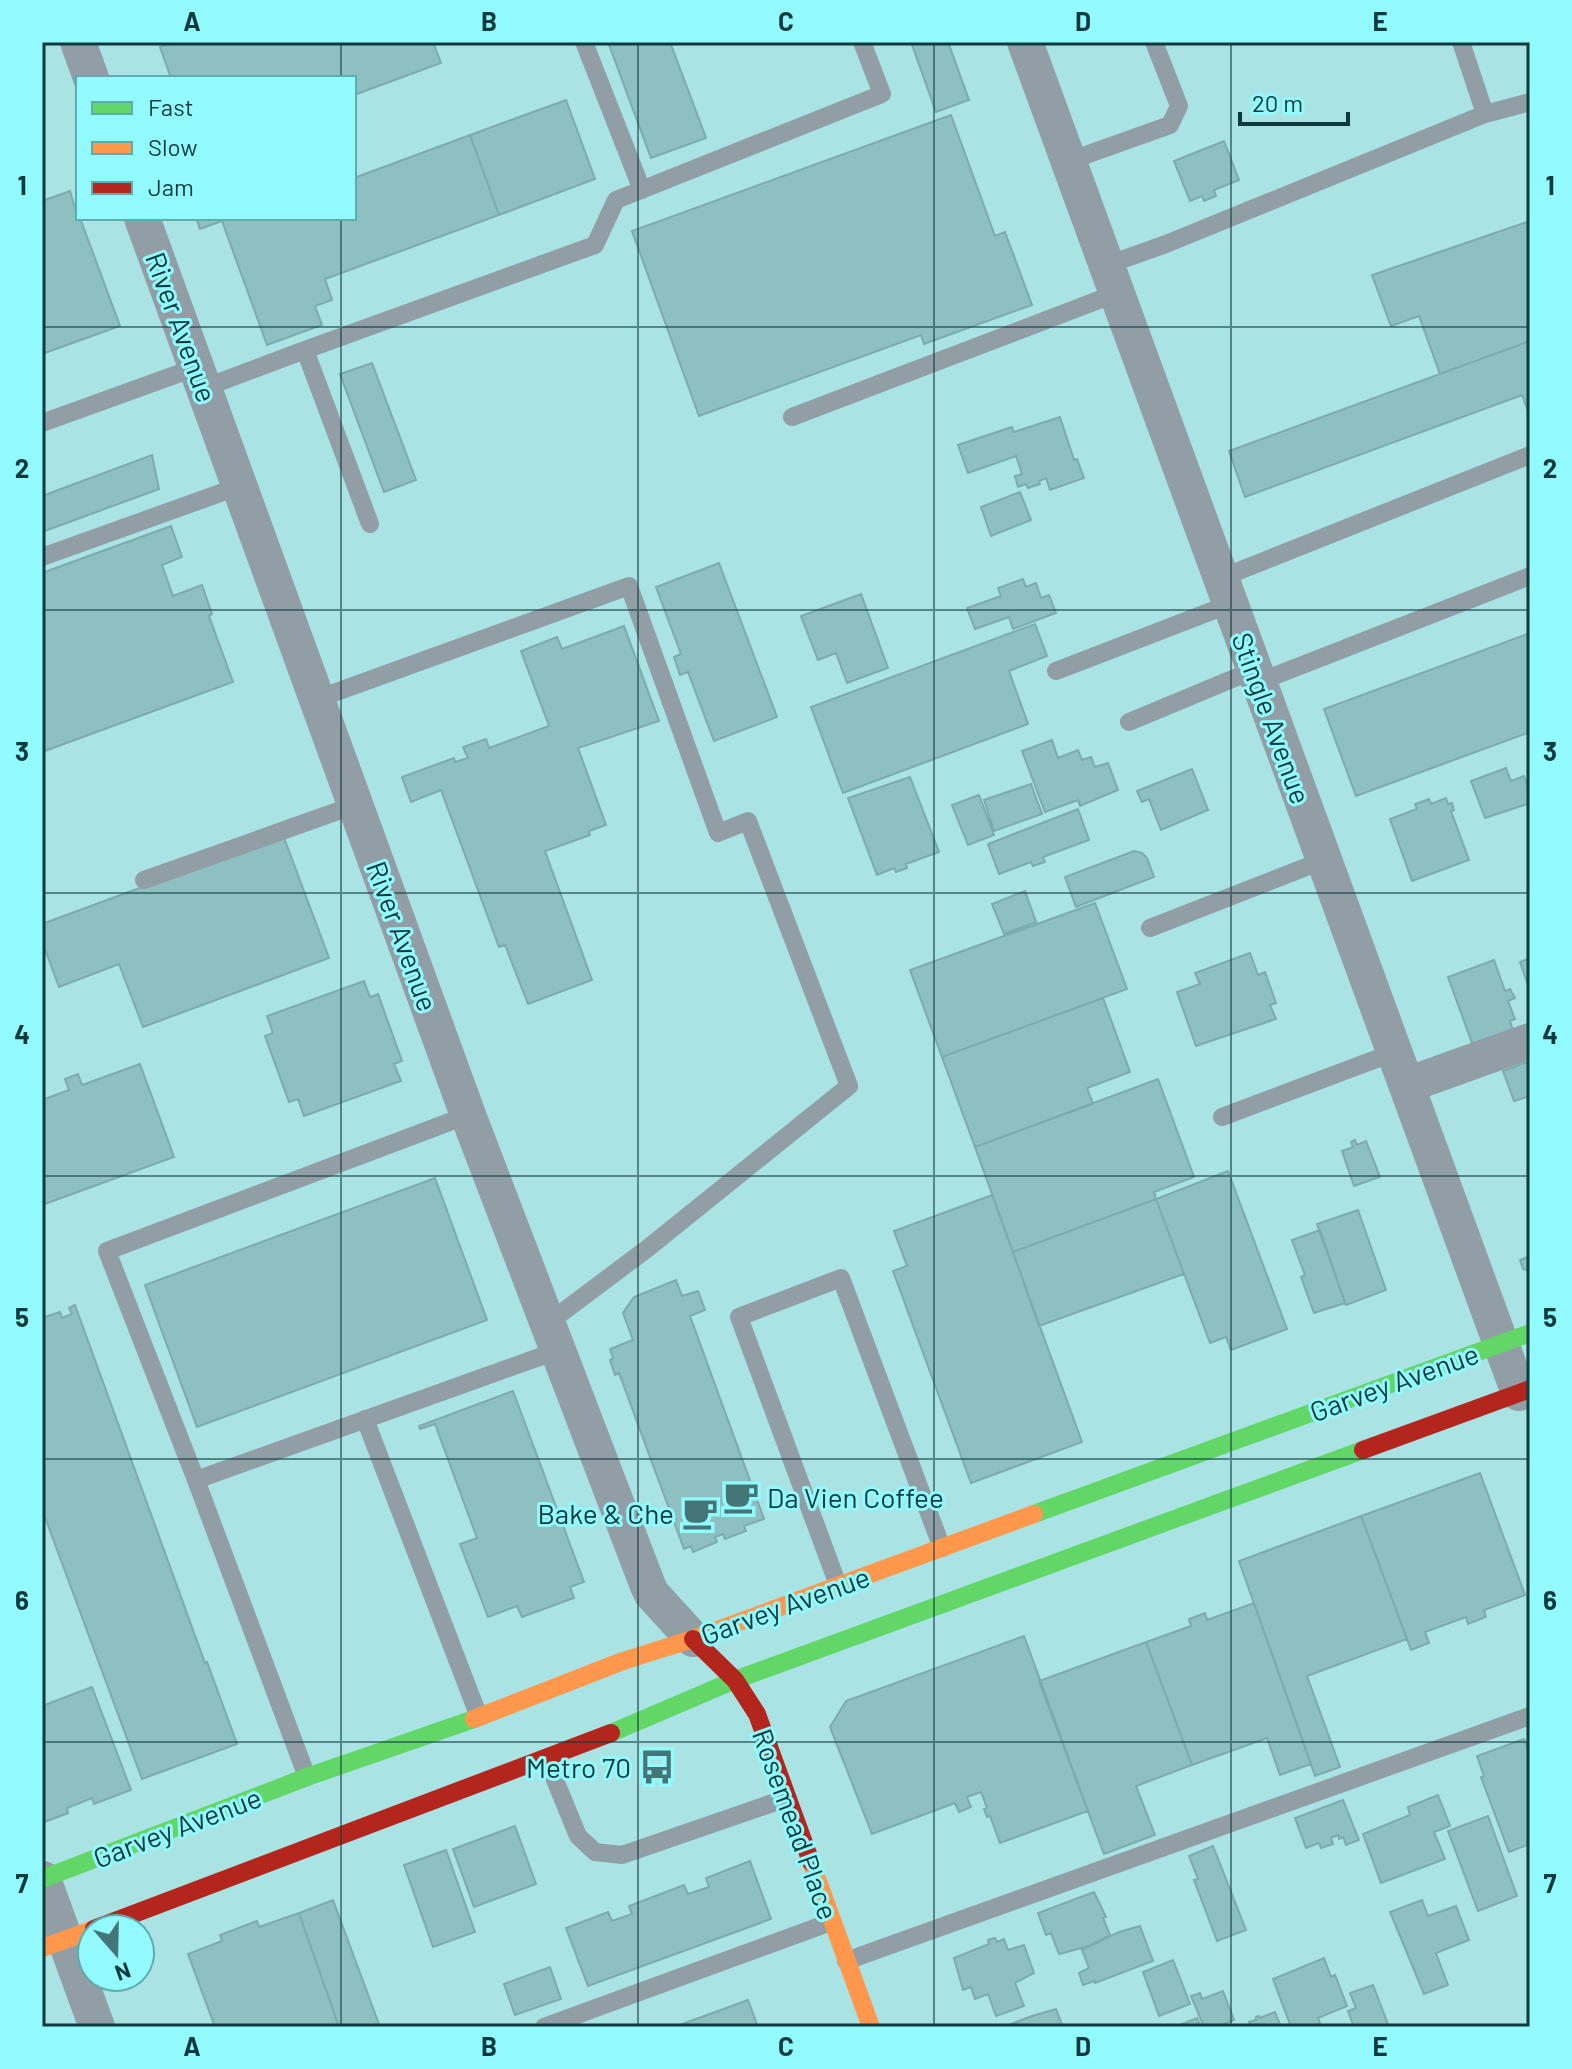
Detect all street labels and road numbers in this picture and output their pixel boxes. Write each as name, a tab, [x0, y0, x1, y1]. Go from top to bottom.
street label: River Avenue	[139, 248, 225, 406]
street label: Stingle Avenue	[1225, 628, 1319, 808]
street label: River Avenue	[360, 857, 446, 1015]
street label: Garvey Avenue	[1305, 1336, 1483, 1428]
street label: Garvey Avenue	[696, 1559, 874, 1651]
street label: Rosemead Place	[746, 1724, 846, 1924]
street label: Garvey Avenue	[88, 1779, 266, 1875]

